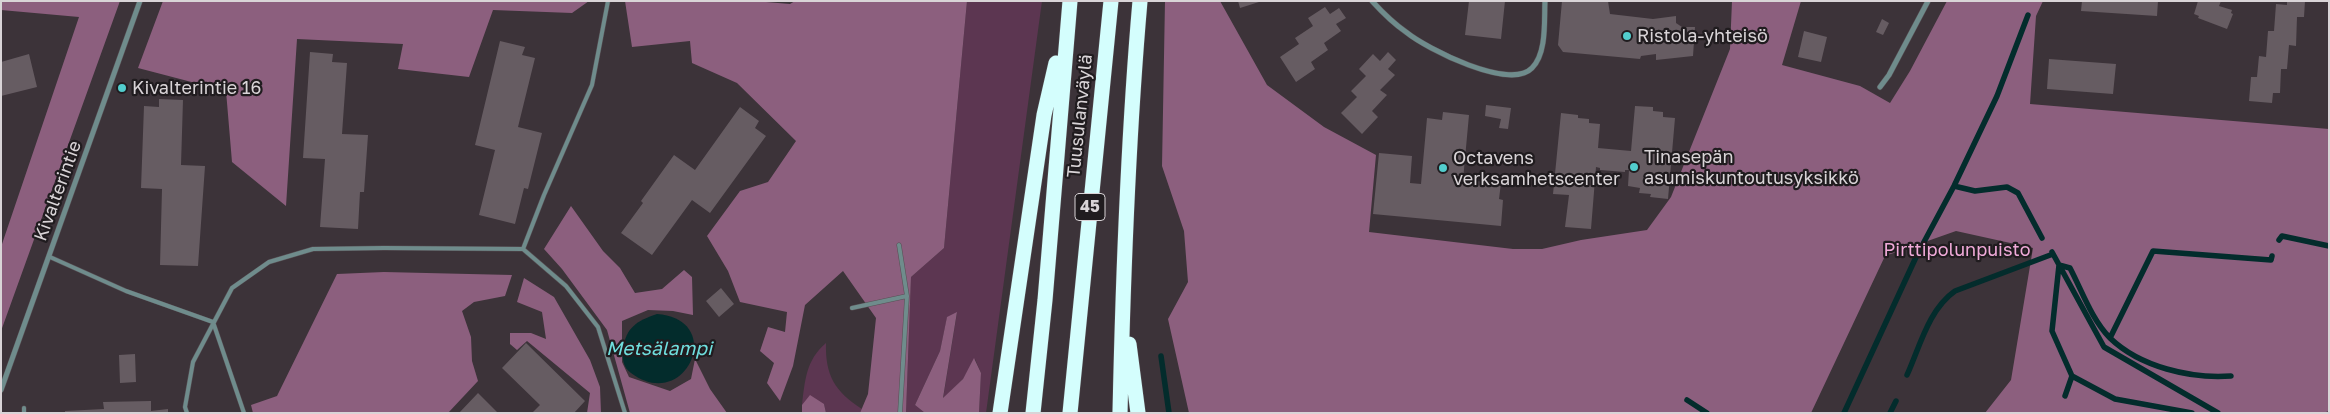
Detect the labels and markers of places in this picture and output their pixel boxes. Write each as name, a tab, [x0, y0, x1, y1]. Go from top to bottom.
place label: Ristola-yhteisö	[1637, 25, 1768, 47]
marker: Ristola-yhteisö	[1621, 30, 1633, 42]
place label: Kivalterintie 16	[132, 77, 261, 99]
marker: Kivalterintie 16	[116, 82, 128, 94]
place label: Tinasepän asumiskuntoutusyksikkö	[1644, 146, 1859, 188]
place label: Octavens verksamhetscenter	[1453, 147, 1620, 190]
marker: Tinasepän asumiskuntoutusyksikkö	[1628, 161, 1640, 173]
marker: Octavens verksamhetscenter	[1437, 162, 1449, 174]

